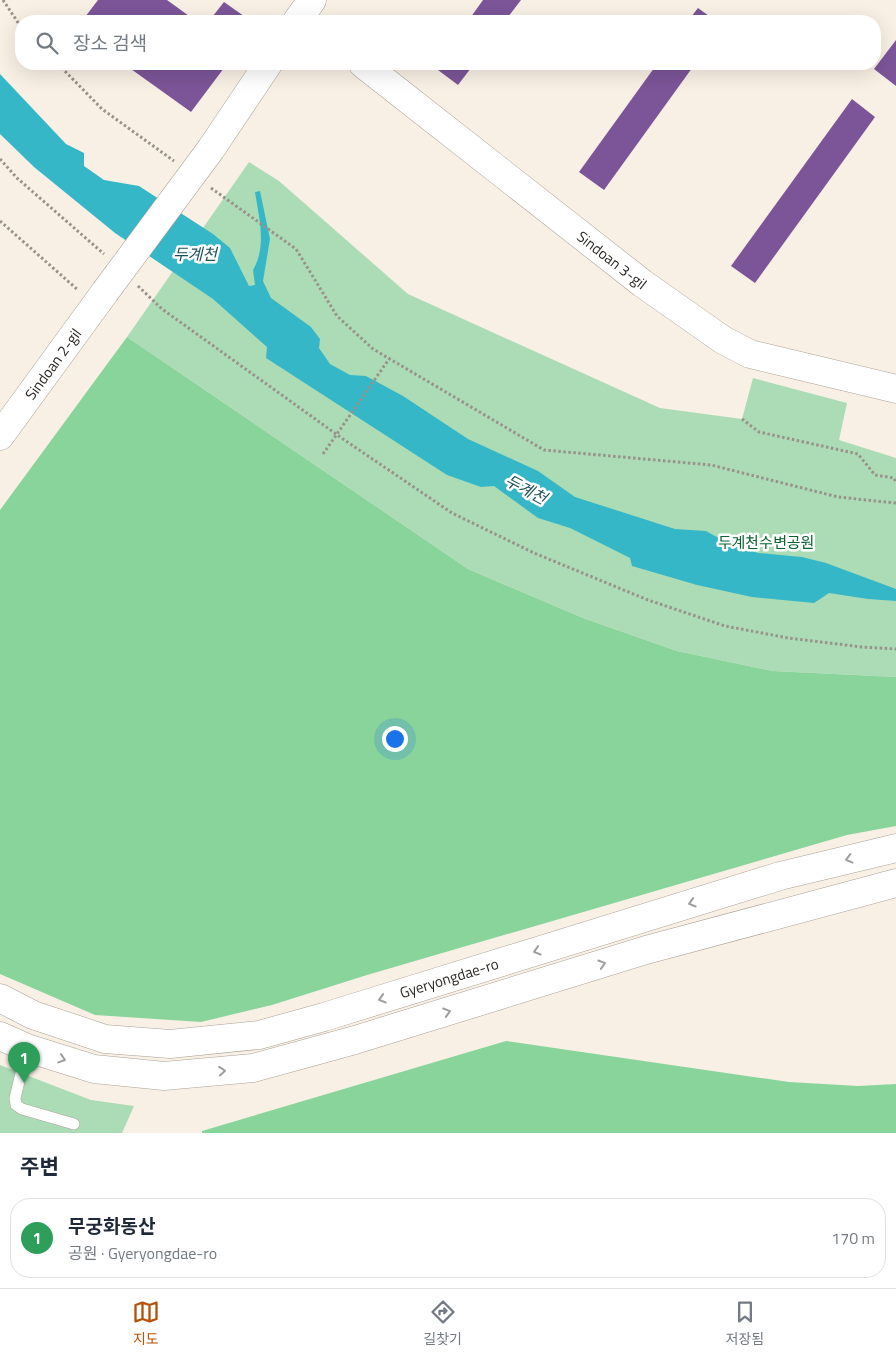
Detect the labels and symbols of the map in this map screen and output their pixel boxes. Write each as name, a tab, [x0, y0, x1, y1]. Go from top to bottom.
street label: Sindoan 3-gil	[572, 225, 652, 295]
water label: 두계천	[173, 242, 219, 266]
street label: Sindoan 2-gil	[19, 323, 87, 405]
water label: 두계천	[501, 468, 553, 511]
park label: 두계천수변공원	[718, 531, 814, 554]
your location	[382, 726, 408, 752]
one-way arrow	[844, 853, 853, 864]
one-way arrow	[689, 897, 697, 907]
one-way arrow	[533, 945, 542, 955]
street label: Gyeryongdae-ro	[397, 952, 501, 1004]
one-way arrow	[597, 959, 605, 969]
one-way arrow	[378, 993, 386, 1003]
one-way arrow	[442, 1008, 450, 1018]
pin: 1	[8, 1042, 40, 1083]
one-way arrow	[57, 1053, 66, 1063]
one-way arrow	[219, 1066, 227, 1077]

